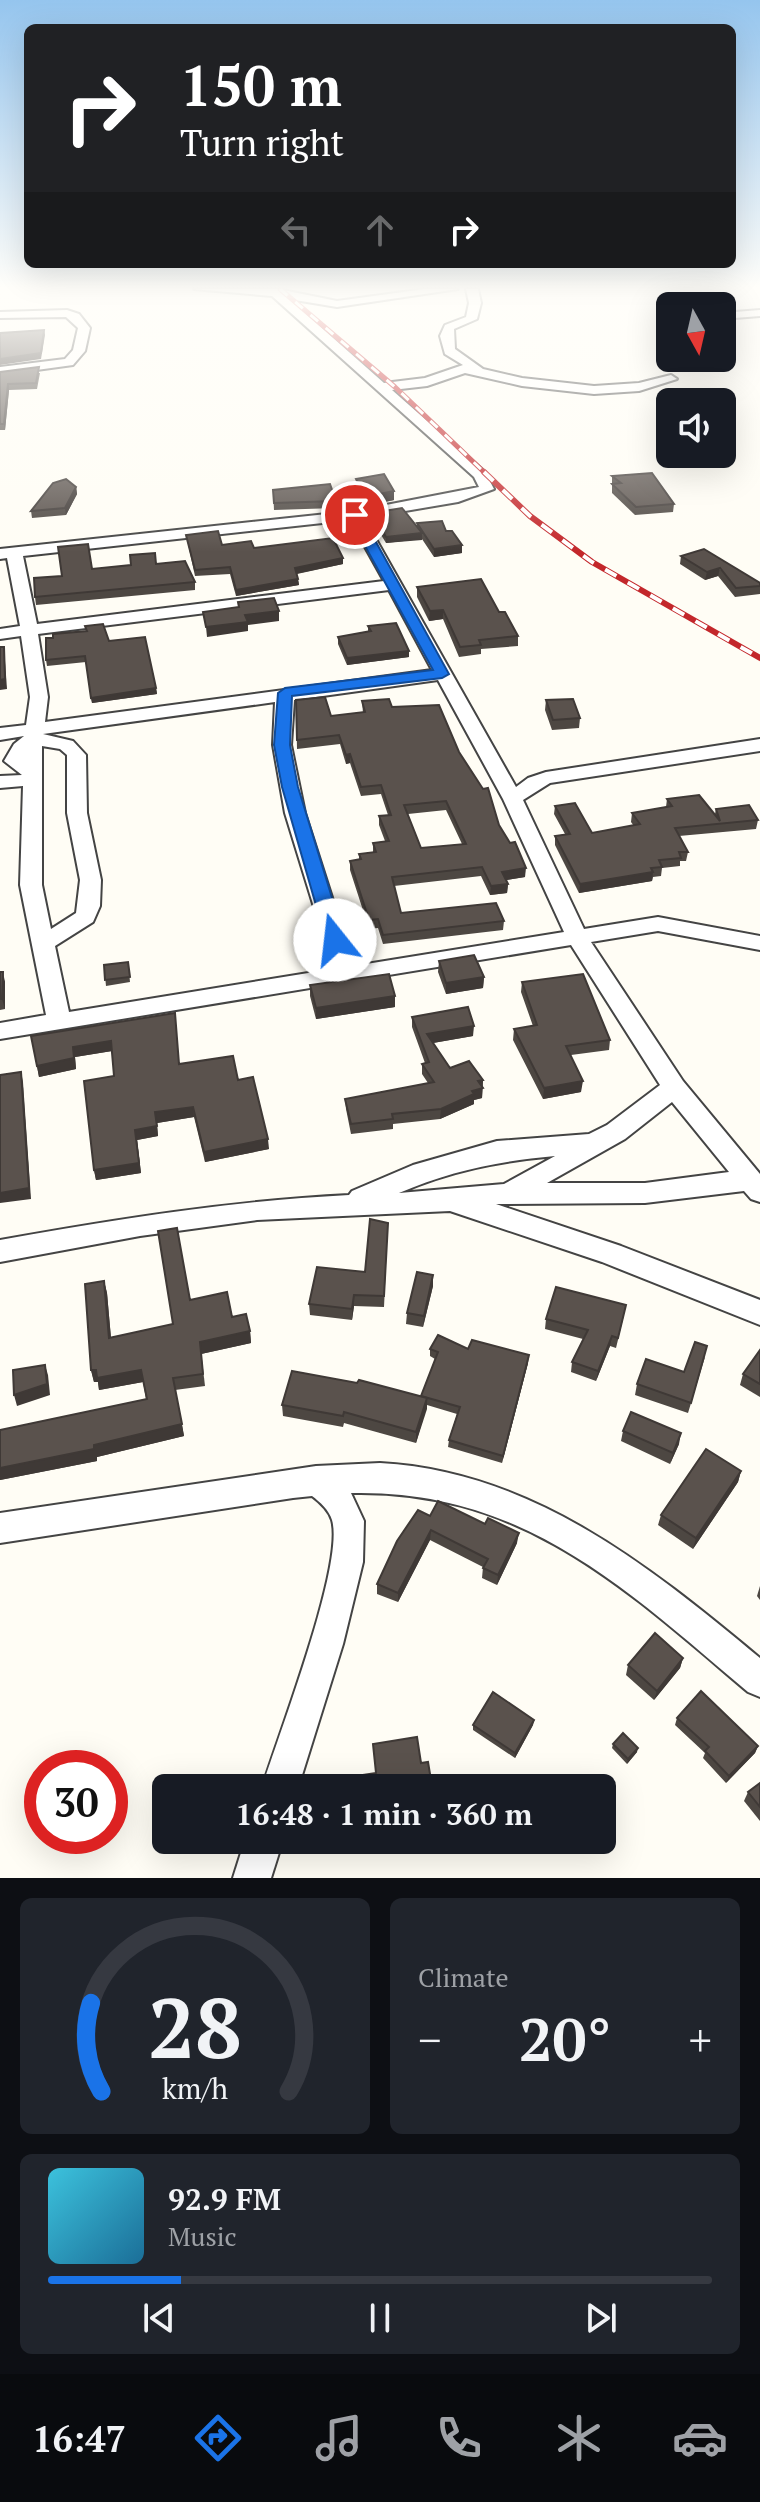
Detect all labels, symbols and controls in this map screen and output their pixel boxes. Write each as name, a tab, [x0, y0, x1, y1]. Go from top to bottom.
text: 150 m	[180, 48, 342, 122]
icon: right	[48, 56, 152, 160]
text: Turn right	[180, 119, 344, 166]
icon: left	[274, 208, 318, 252]
icon: ahead	[358, 208, 402, 252]
icon: right	[442, 208, 486, 252]
north arrow	[656, 292, 736, 372]
map controls	[656, 292, 736, 468]
button: sound	[656, 388, 736, 468]
pin	[321, 481, 389, 549]
icon: arrive	[333, 493, 377, 537]
position arrow	[293, 898, 377, 982]
speed limit sign: 30	[24, 1750, 128, 1854]
text: 16:48 · 1 min · 360 m	[236, 1794, 532, 1834]
text: Climate	[418, 1960, 509, 1994]
text: 28	[148, 1972, 242, 2082]
text: 20°	[519, 1999, 611, 2078]
text: −	[418, 2010, 441, 2069]
text: +	[689, 2010, 712, 2069]
text: km/h	[162, 2069, 228, 2107]
text: 92.9 FM	[168, 2179, 281, 2219]
text: Music	[168, 2219, 237, 2253]
icon: previous	[137, 2296, 181, 2340]
icon: pause	[358, 2296, 402, 2340]
icon: next	[579, 2296, 623, 2340]
icon: directions	[190, 2410, 246, 2466]
icon: music	[311, 2410, 367, 2466]
icon: phone	[431, 2410, 487, 2466]
icon: climate	[551, 2410, 607, 2466]
icon: car	[672, 2410, 728, 2466]
text: 16:47	[32, 2415, 126, 2462]

